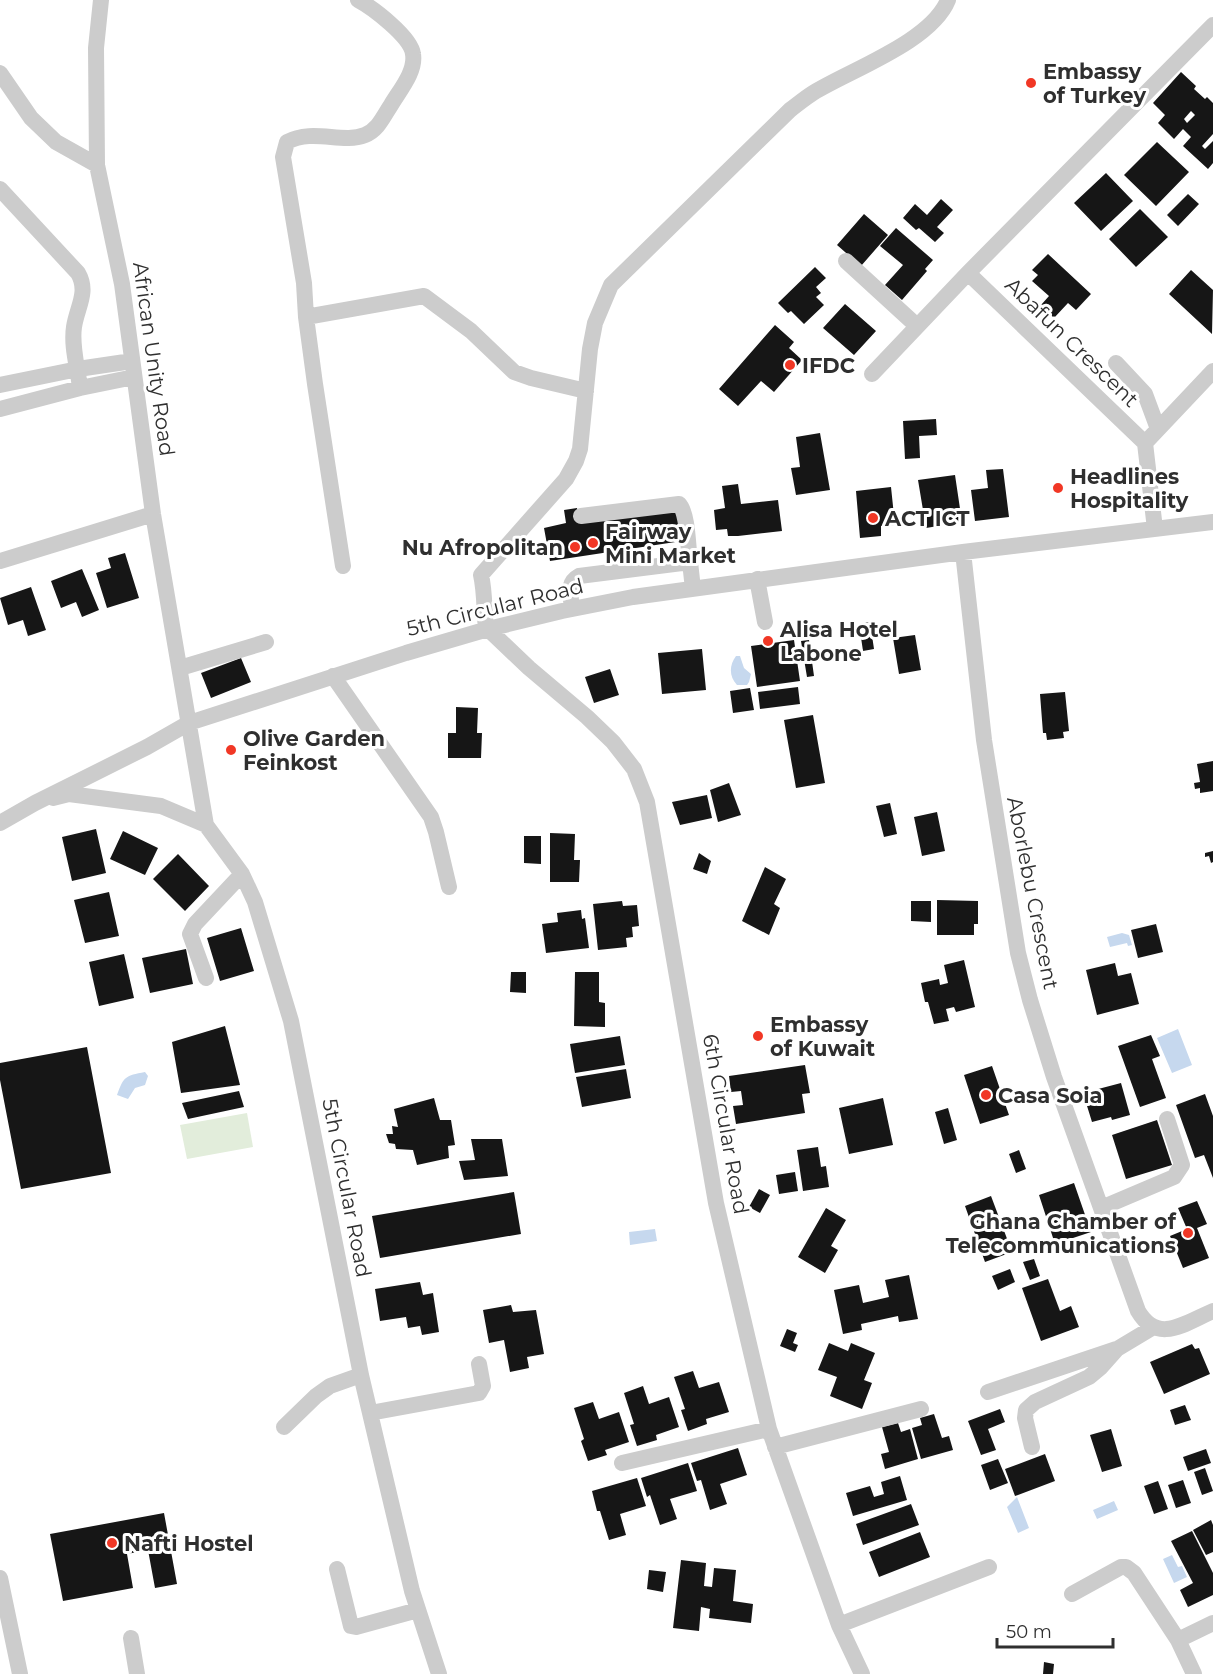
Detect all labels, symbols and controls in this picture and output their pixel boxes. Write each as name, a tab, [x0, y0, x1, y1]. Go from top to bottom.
place label: Embassy of Turkey	[1043, 59, 1146, 108]
marker: Embassy of Turkey	[1024, 76, 1038, 90]
street label: African Unity Road	[128, 260, 180, 458]
street label: Abafun Crescent	[1000, 272, 1144, 412]
place label: IFDC	[802, 353, 855, 378]
marker: IFDC	[783, 358, 797, 372]
place label: Headlines Hospitality	[1070, 464, 1189, 513]
marker: Headlines Hospitality	[1051, 481, 1065, 495]
place label: ACT ICT	[884, 506, 970, 531]
marker: ACT ICT	[866, 511, 880, 525]
place label: Fairway Mini Market	[605, 519, 736, 568]
place label: Nu Afropolitan	[402, 535, 563, 560]
marker: Fairway Mini Market	[586, 536, 600, 550]
marker: Nu Afropolitan	[568, 540, 582, 554]
street label: 5th Circular Road	[404, 573, 586, 641]
place label: Alisa Hotel Labone	[779, 617, 898, 666]
marker: Alisa Hotel Labone	[761, 634, 775, 648]
place label: Olive Garden Feinkost	[243, 726, 385, 775]
marker: Olive Garden Feinkost	[224, 743, 238, 757]
street label: Aborlebu Crescent	[1002, 794, 1064, 992]
place label: Embassy of Kuwait	[770, 1012, 875, 1061]
marker: Embassy of Kuwait	[751, 1029, 765, 1043]
street label: 6th Circular Road	[698, 1032, 754, 1216]
place label: Casa Soia	[998, 1083, 1103, 1108]
marker: Casa Soia	[979, 1088, 993, 1102]
street label: 5th Circular Road	[317, 1096, 377, 1280]
place label: Ghana Chamber of Telecommunications	[946, 1209, 1177, 1258]
marker: Ghana Chamber of Telecommunications	[1181, 1226, 1195, 1240]
place label: Nafti Hostel	[124, 1531, 254, 1556]
marker: Nafti Hostel	[105, 1536, 119, 1550]
scale bar	[997, 1611, 1112, 1649]
text: 50 m	[1006, 1621, 1052, 1643]

